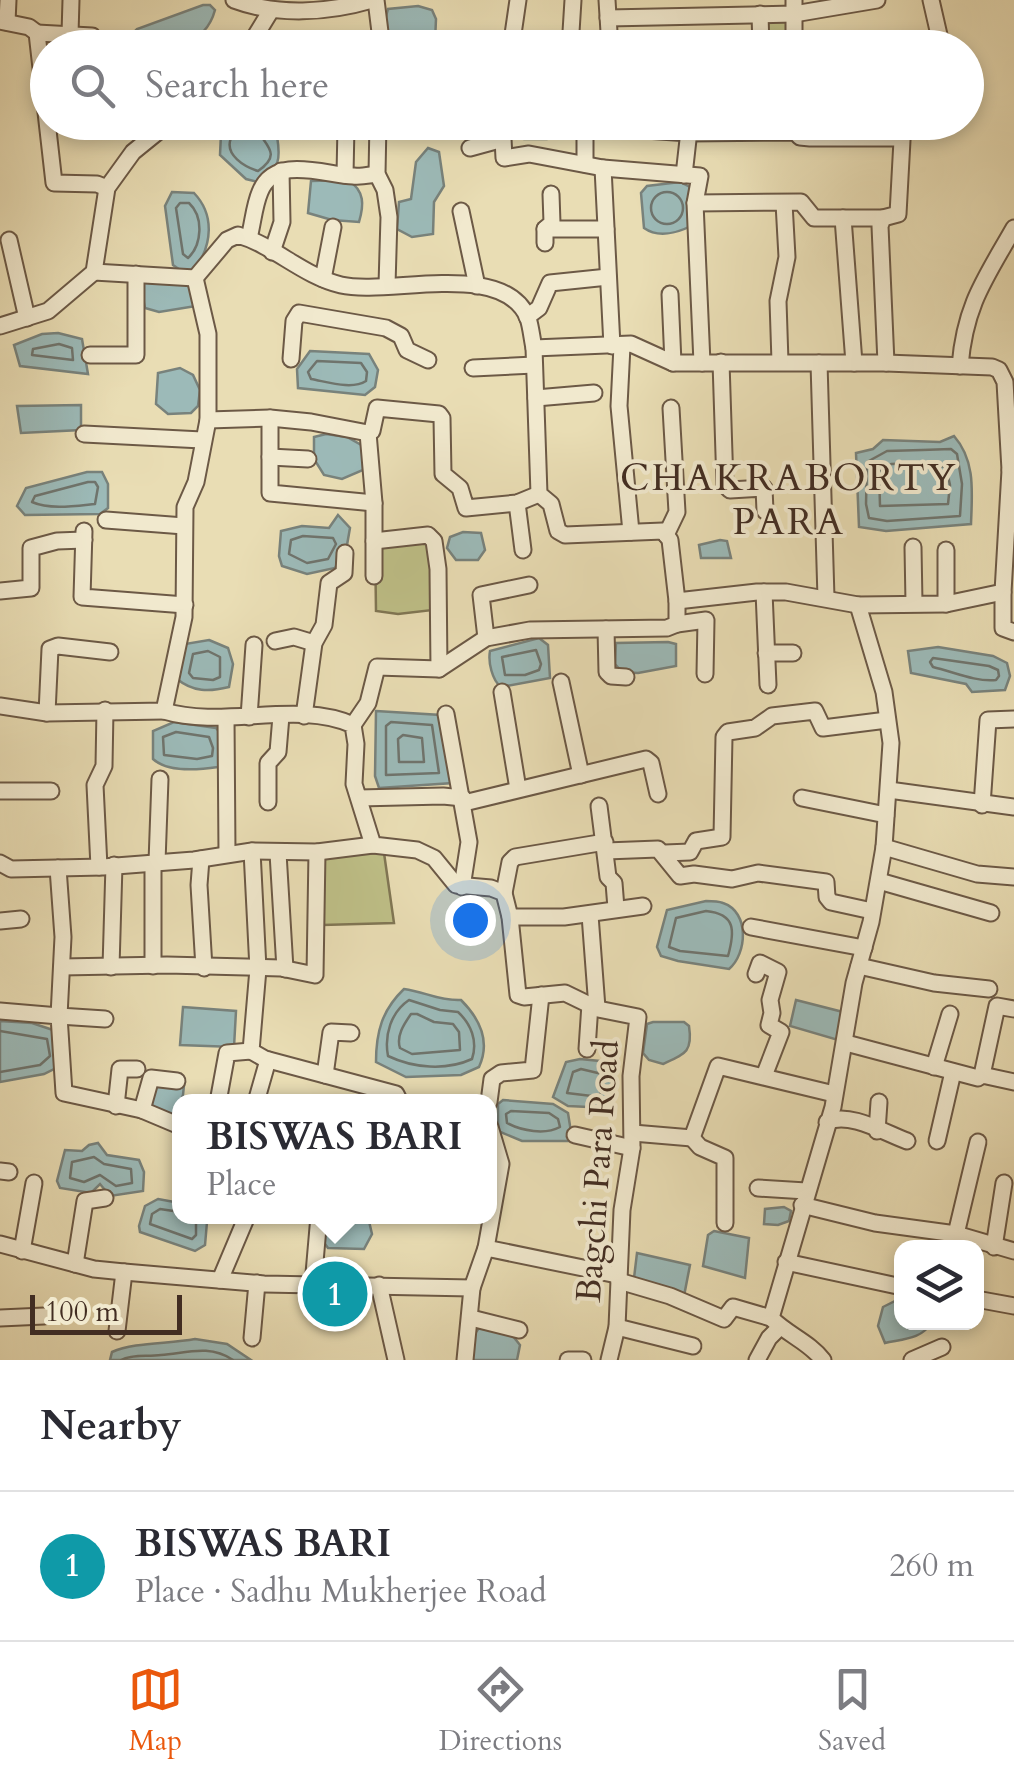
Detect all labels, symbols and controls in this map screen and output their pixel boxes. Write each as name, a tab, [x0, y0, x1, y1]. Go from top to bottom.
search box	[30, 30, 984, 140]
icon: search	[65, 58, 120, 113]
text: Search here	[145, 59, 329, 111]
district label: CHAKRABORTY PARA	[620, 452, 958, 548]
your location	[445, 895, 496, 946]
street label: Bagchi Para Road	[565, 1038, 631, 1304]
popup	[172, 1094, 497, 1224]
text: BISWAS BARI	[206, 1111, 463, 1163]
text: Place	[206, 1163, 276, 1207]
map controls	[894, 1240, 984, 1330]
button: layers	[894, 1240, 984, 1330]
pin: 1	[302, 1256, 368, 1332]
scale bar	[30, 1290, 182, 1334]
text: 100 m	[45, 1293, 119, 1331]
text: Nearby	[40, 1397, 182, 1454]
text: BISWAS BARI	[135, 1518, 391, 1570]
text: 1	[64, 1544, 81, 1588]
text: 260 m	[889, 1544, 974, 1588]
text: Place · Sadhu Mukherjee Road	[135, 1570, 547, 1614]
tab: Map	[128, 1662, 183, 1760]
tab: Directions	[439, 1662, 562, 1760]
tab: Saved	[818, 1662, 886, 1760]

